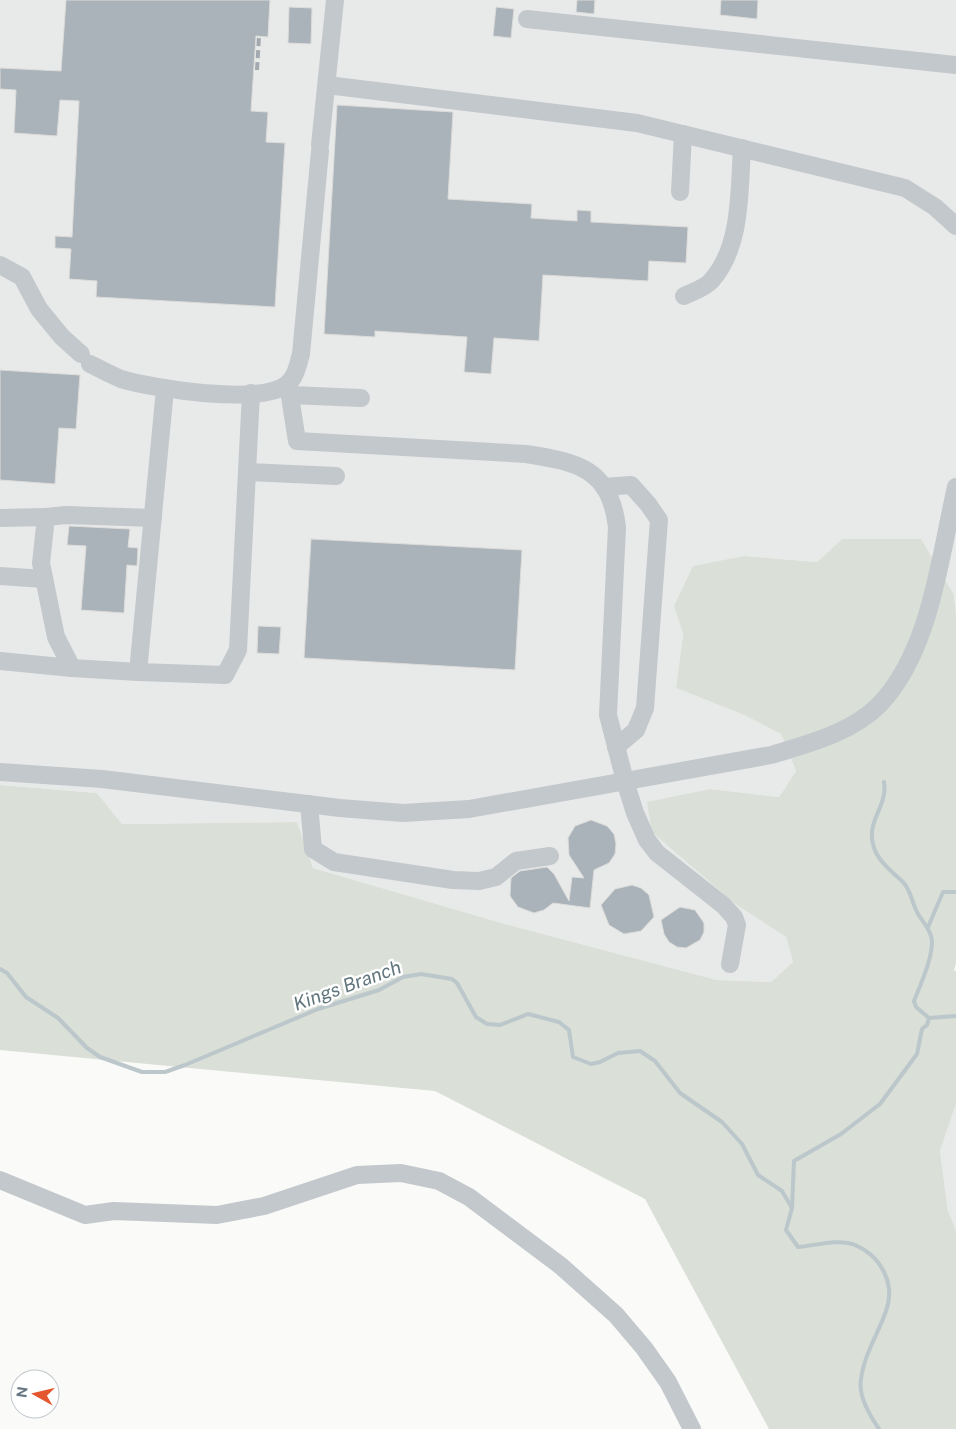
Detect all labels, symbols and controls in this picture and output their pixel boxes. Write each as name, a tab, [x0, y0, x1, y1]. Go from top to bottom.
water label: Kings Branch	[290, 955, 404, 1015]
north arrow	[10, 1369, 60, 1419]
text: N	[13, 1386, 31, 1399]

